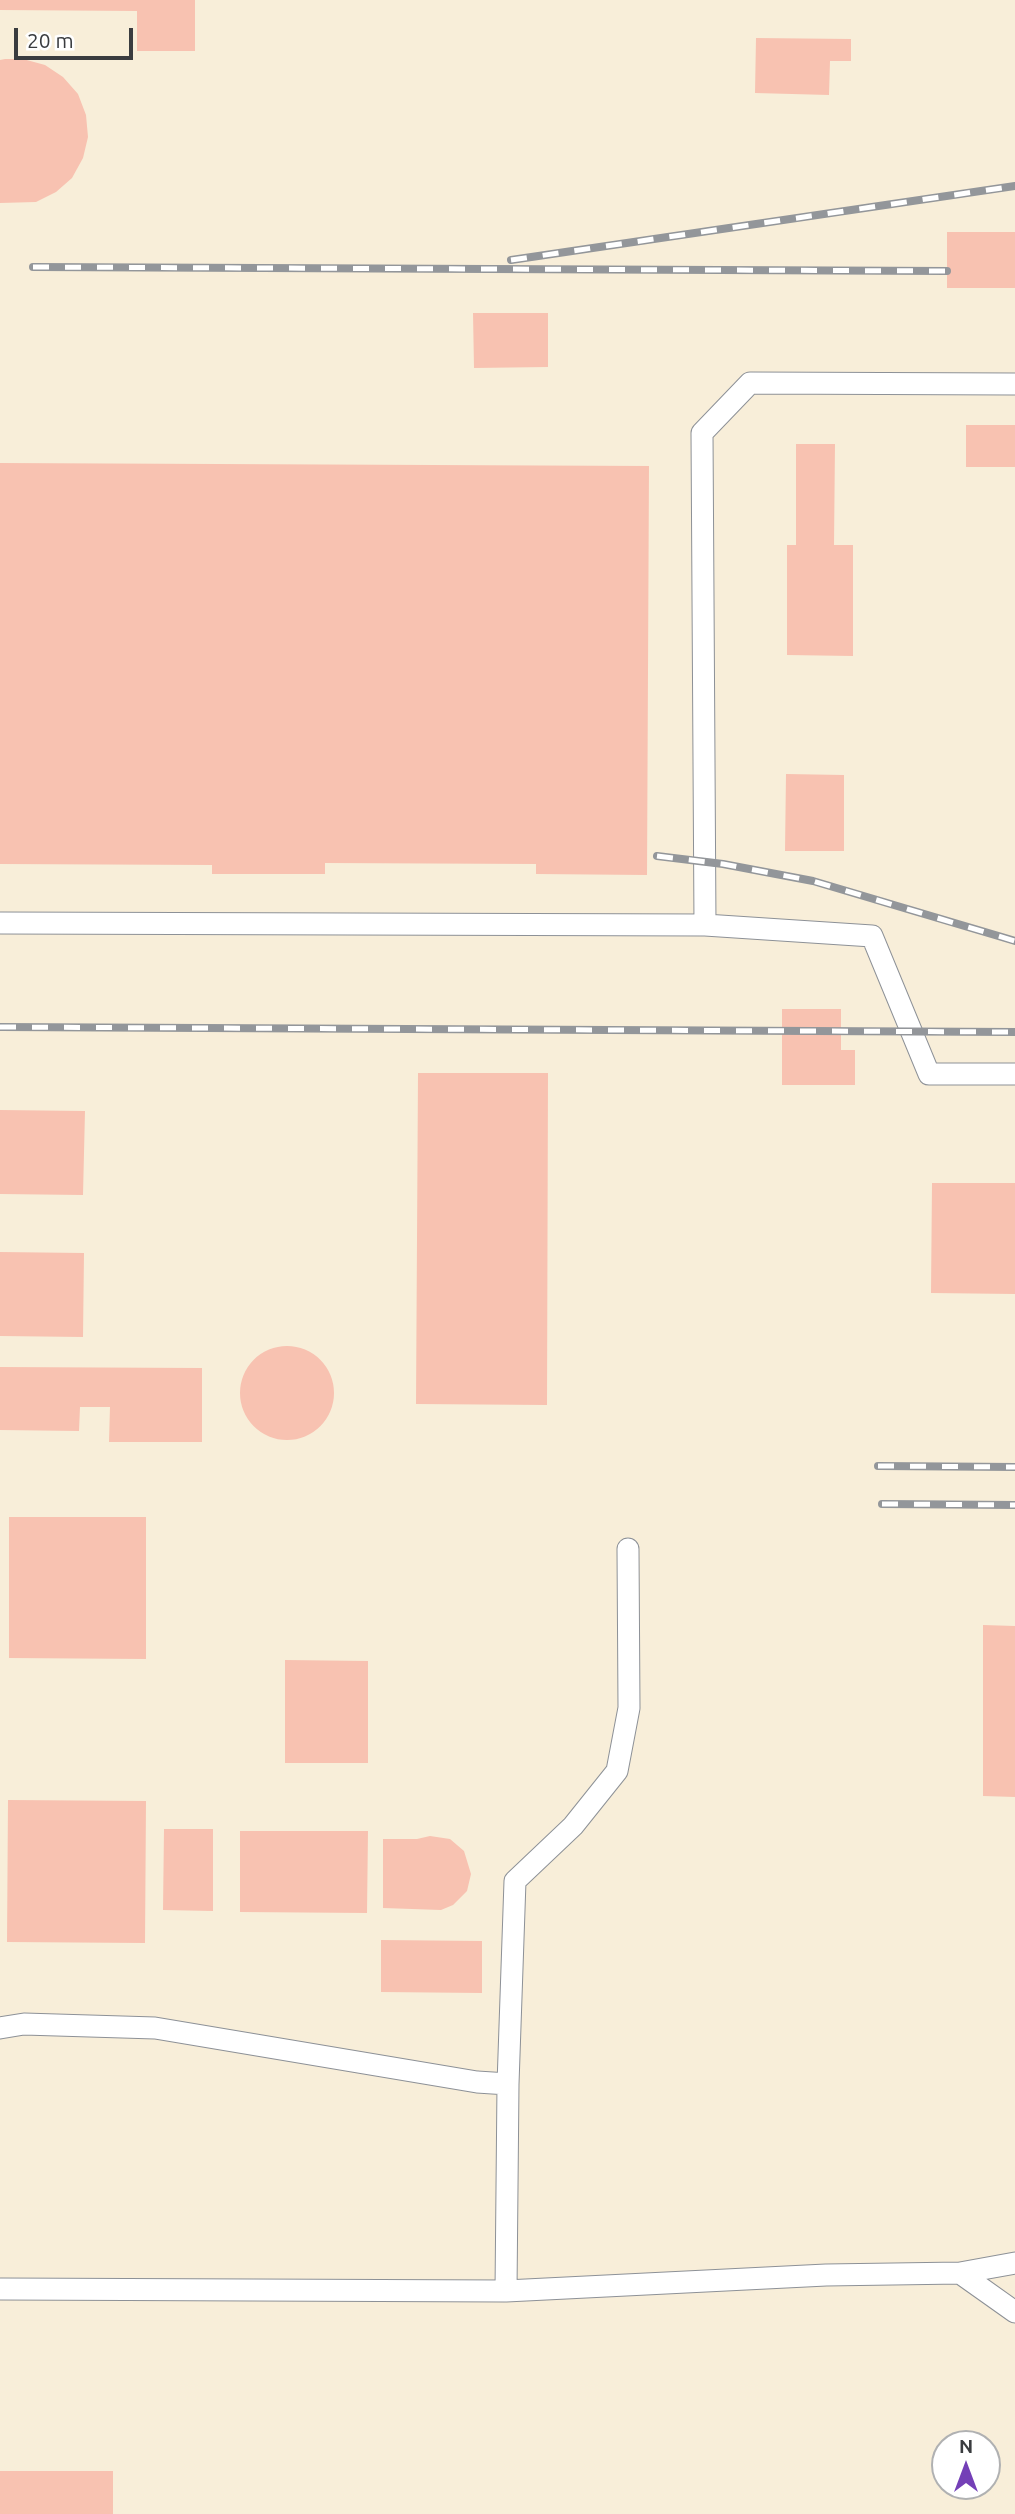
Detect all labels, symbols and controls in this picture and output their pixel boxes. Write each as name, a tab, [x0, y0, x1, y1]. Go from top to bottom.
scale bar	[18, 14, 136, 58]
text: 20 m	[27, 28, 74, 52]
north arrow	[931, 2430, 1001, 2500]
text: N	[959, 2435, 973, 2457]

